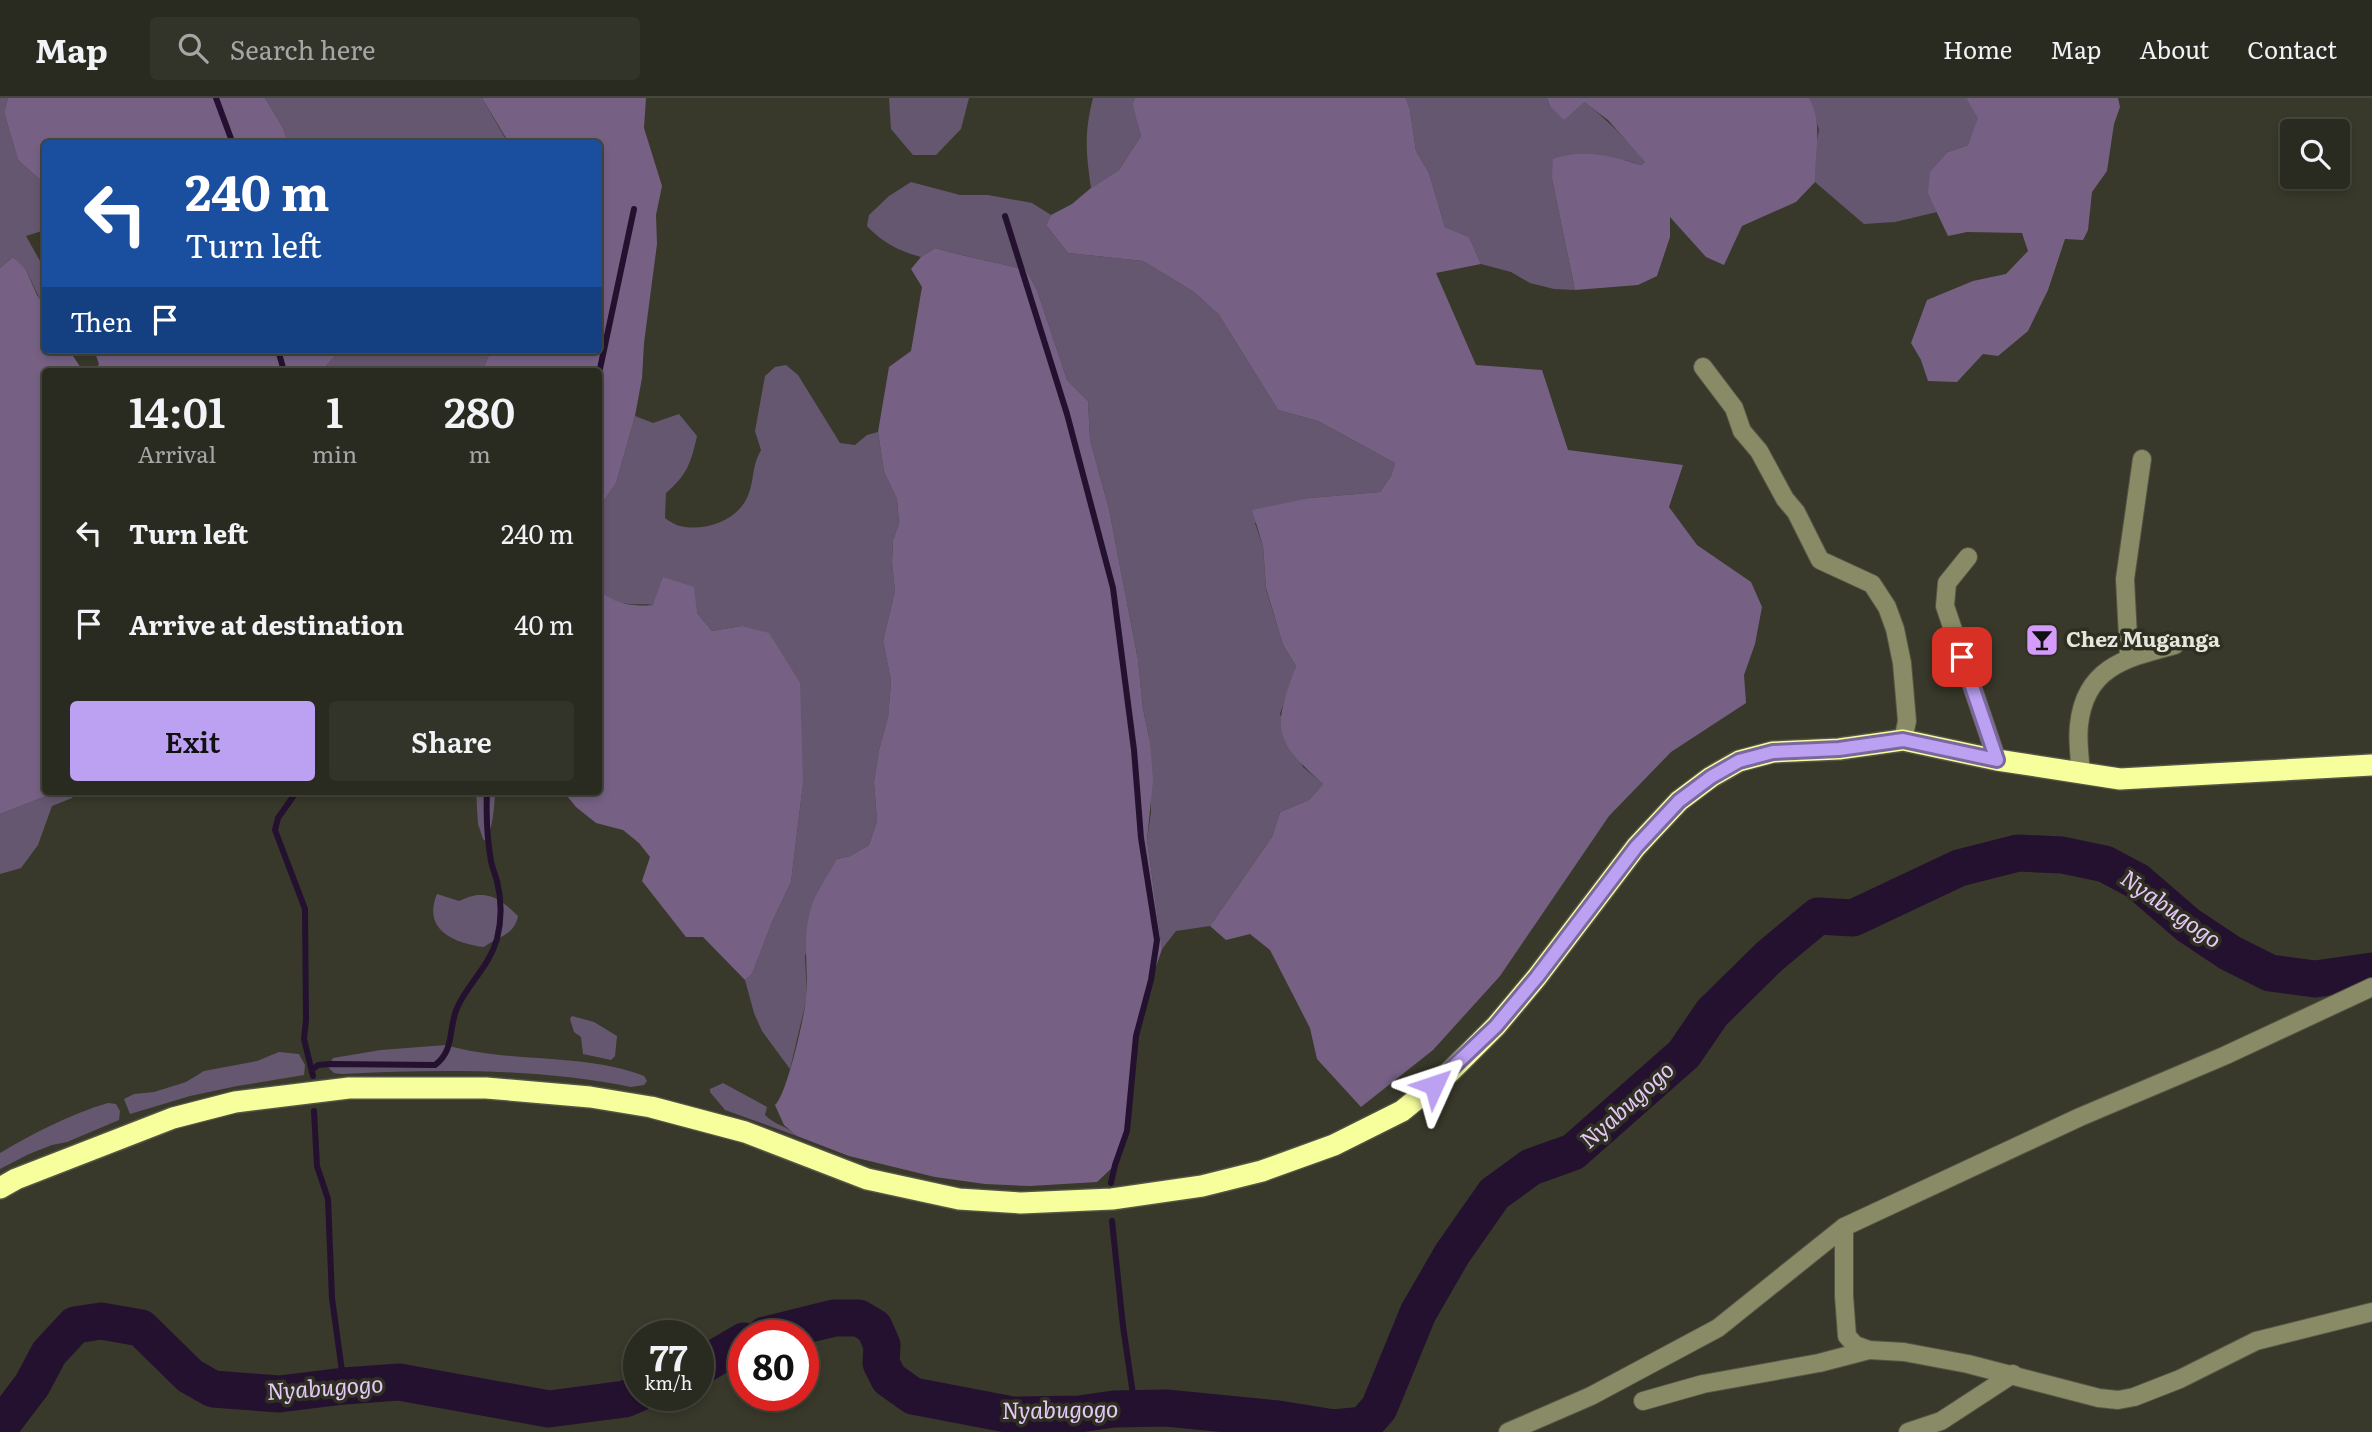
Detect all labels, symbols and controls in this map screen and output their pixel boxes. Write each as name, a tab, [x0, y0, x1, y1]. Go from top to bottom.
search box	[150, 17, 640, 80]
text: Map	[35, 24, 108, 73]
icon: search	[174, 29, 212, 67]
text: Search here	[230, 29, 376, 68]
text: Home	[1943, 31, 2012, 66]
text: Map	[2050, 31, 2101, 66]
text: About	[2139, 31, 2209, 66]
text: Contact	[2247, 31, 2337, 66]
map controls	[2280, 119, 2350, 189]
button: search	[2280, 119, 2350, 189]
text: 240 m	[185, 153, 330, 226]
icon: left	[70, 168, 161, 259]
text: Turn left	[185, 220, 322, 268]
text: Then	[70, 301, 132, 340]
icon: arrive	[146, 301, 184, 339]
text: 14:01	[129, 379, 225, 441]
text: 1	[326, 379, 343, 441]
text: 280	[444, 379, 515, 441]
text: Arrival	[138, 436, 216, 470]
text: min	[312, 436, 357, 470]
text: m	[468, 436, 491, 470]
text: Turn left	[129, 513, 248, 552]
text: 240 m	[501, 513, 574, 552]
icon: left	[70, 514, 108, 552]
text: Arrive at destination	[129, 604, 404, 643]
text: 40 m	[514, 604, 574, 643]
icon: arrive	[70, 605, 108, 643]
bar icon: Chez Muganga	[2023, 621, 2061, 659]
place label: Chez Muganga	[2066, 622, 2221, 653]
pin	[1932, 627, 1992, 687]
icon: arrive	[1943, 638, 1981, 676]
button: Exit	[70, 701, 315, 781]
button: Share	[329, 701, 574, 781]
water label: Nyabugogo	[2115, 860, 2230, 955]
position arrow	[1397, 1048, 1471, 1122]
water label: Nyabugogo	[1571, 1052, 1680, 1155]
speed limit sign: 80	[728, 1320, 819, 1411]
text: 77	[649, 1330, 688, 1382]
water label: Nyabugogo	[265, 1365, 384, 1407]
text: km/h	[645, 1369, 692, 1396]
water label: Nyabugogo	[1001, 1390, 1119, 1426]

